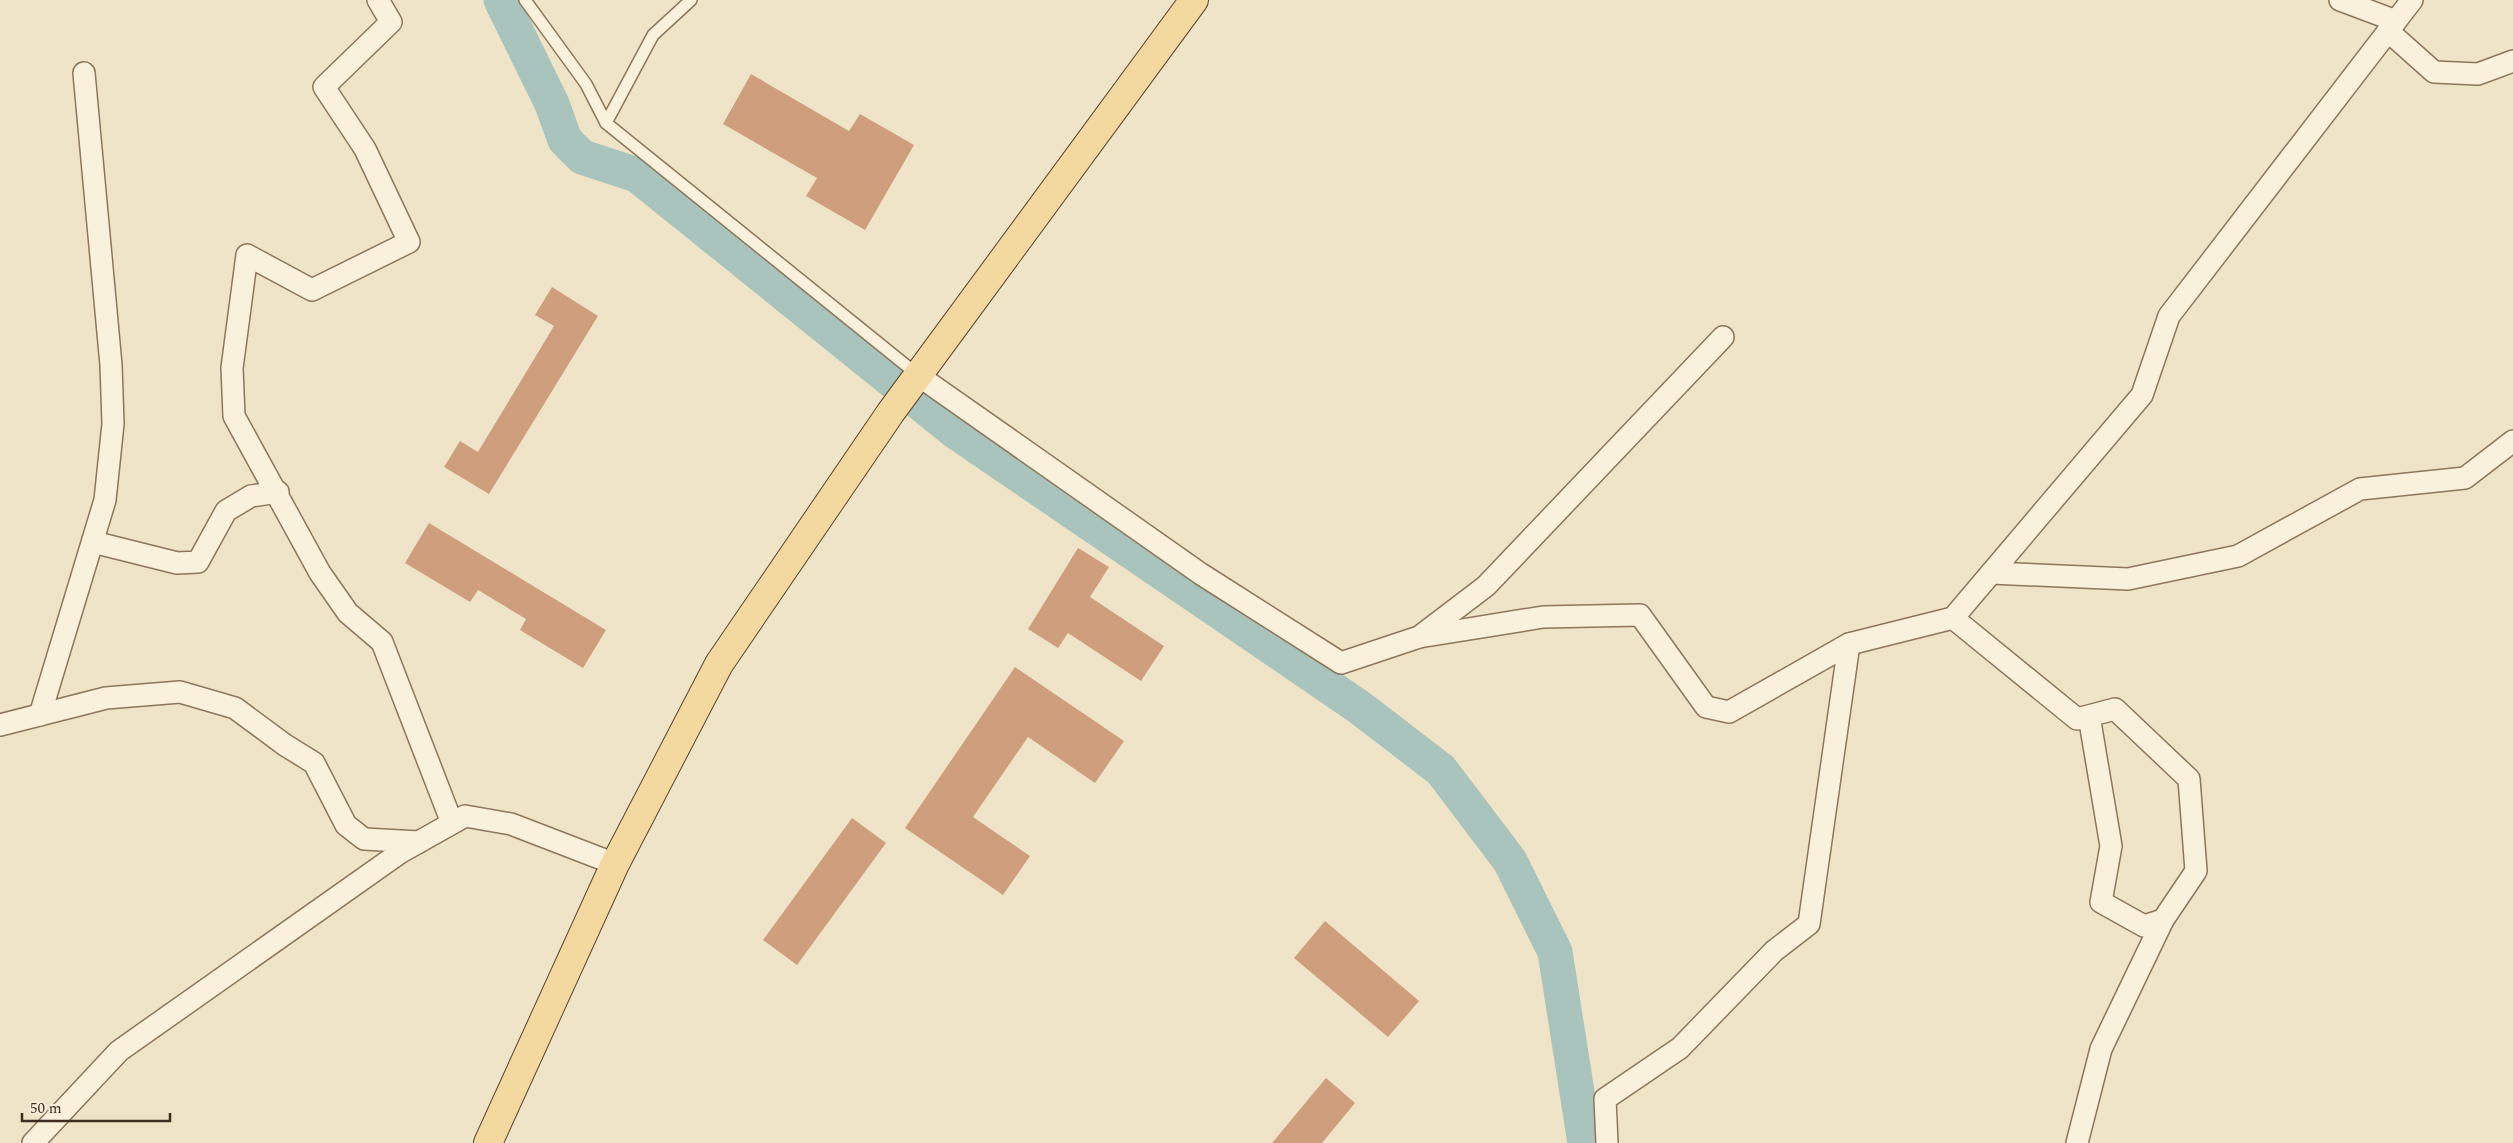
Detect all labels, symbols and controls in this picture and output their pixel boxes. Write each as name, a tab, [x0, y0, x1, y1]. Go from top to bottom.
scale bar	[22, 1090, 170, 1122]
text: 50 m	[30, 1097, 62, 1120]

